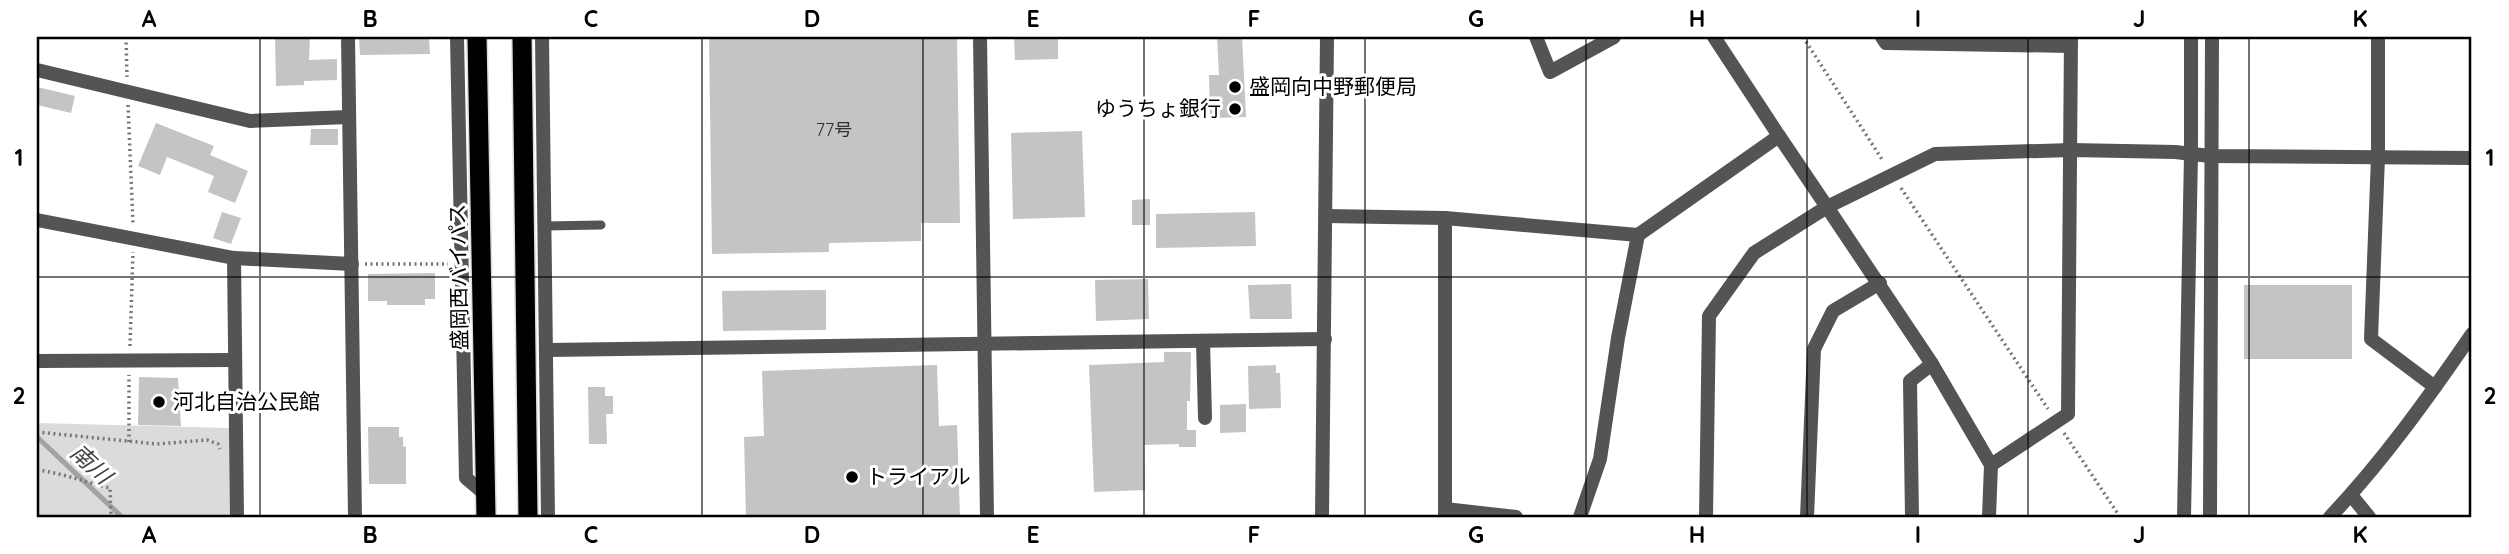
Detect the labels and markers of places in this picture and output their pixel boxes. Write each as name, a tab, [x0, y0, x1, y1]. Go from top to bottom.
place label: 盛岡向中野郵便局	[1249, 73, 1417, 99]
marker: 盛岡向中野郵便局	[1227, 79, 1243, 95]
place label: ゆうちょ銀行	[1095, 95, 1221, 121]
marker: ゆうちょ銀行	[1227, 101, 1243, 117]
place label: 河北自治公民館	[173, 388, 320, 414]
marker: 河北自治公民館	[151, 394, 167, 410]
place label: トライアル	[866, 463, 971, 489]
marker: トライアル	[844, 469, 860, 485]

